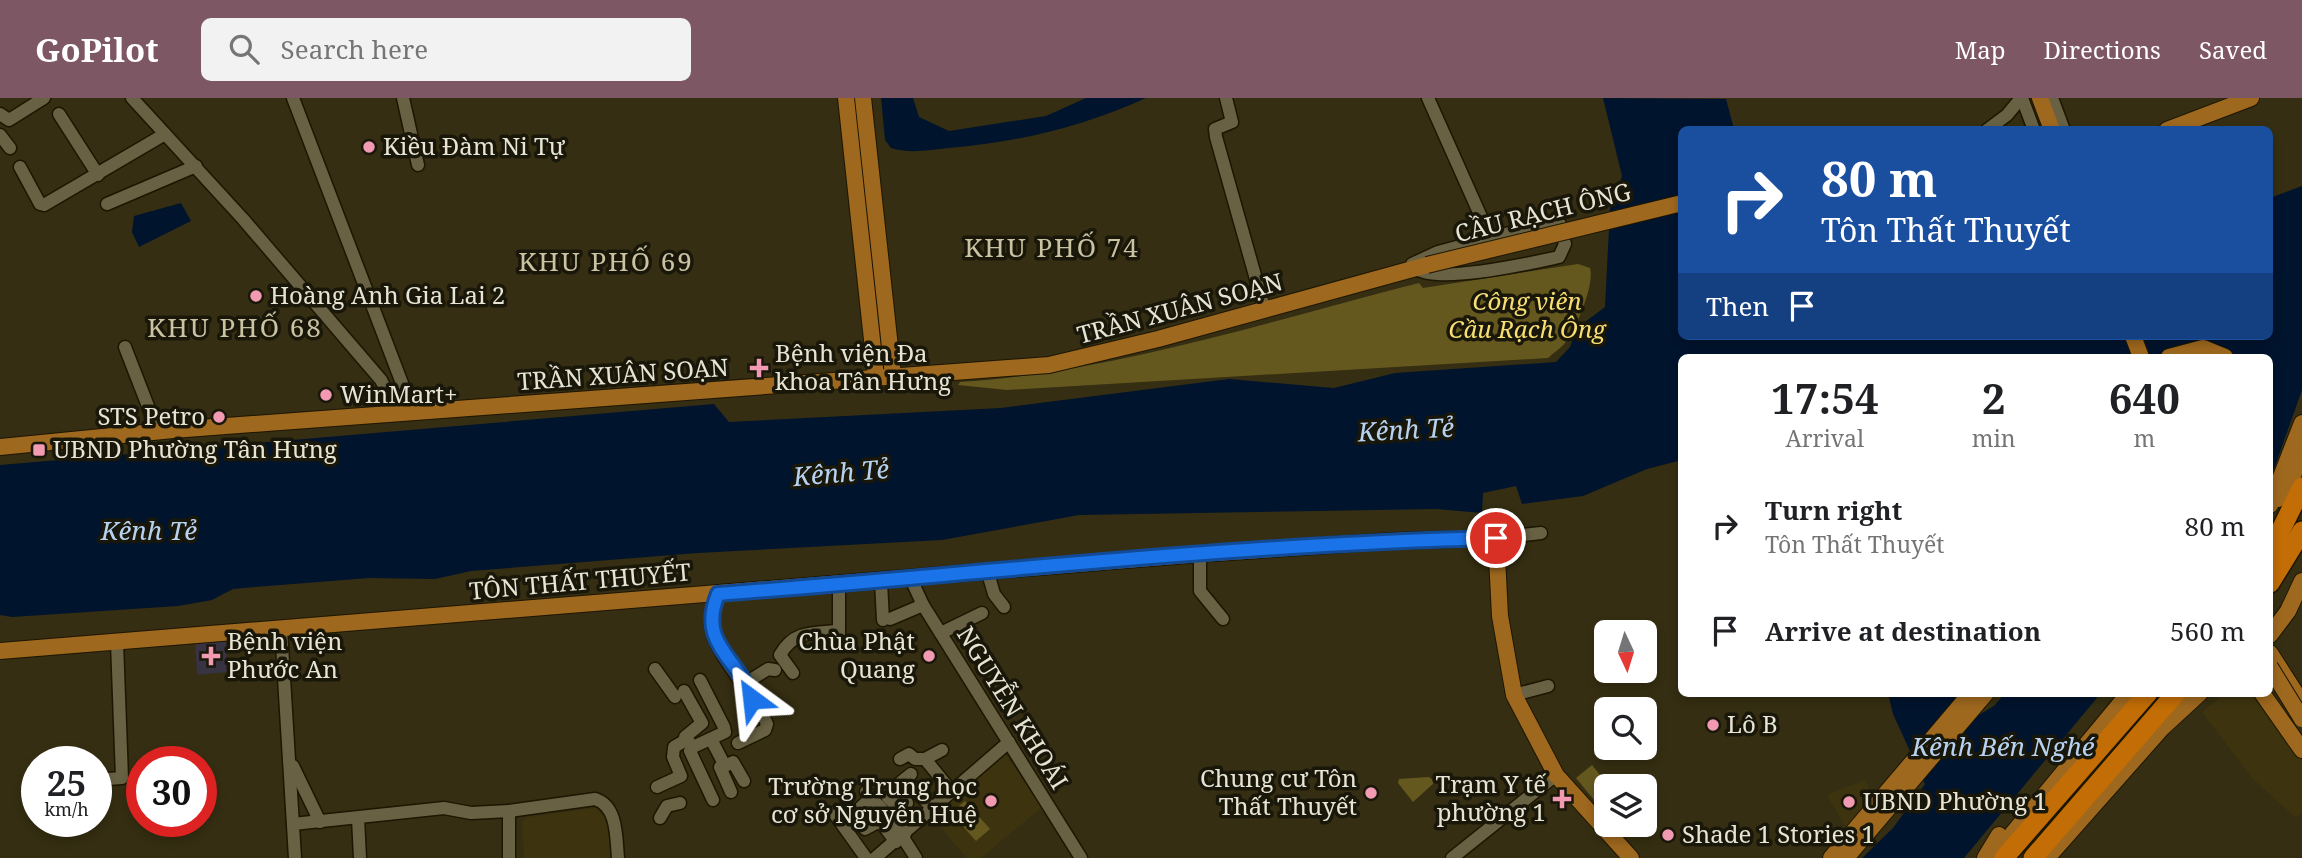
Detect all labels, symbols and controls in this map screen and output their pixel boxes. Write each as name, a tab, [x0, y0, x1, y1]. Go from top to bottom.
search box	[201, 18, 691, 81]
text: GoPilot	[35, 27, 159, 72]
icon: search	[225, 30, 263, 68]
text: Search here	[281, 31, 428, 67]
text: Map	[1955, 33, 2006, 66]
text: Directions	[2044, 33, 2161, 66]
text: Saved	[2199, 33, 2267, 66]
place label: Kiều Đàm Ni Tự	[383, 129, 566, 162]
marker: Kiều Đàm Ni Tự	[361, 139, 377, 155]
text: 80 m	[1821, 145, 1937, 211]
icon: right	[1706, 154, 1797, 245]
street label: CẦU RẠCH ÔNG	[1451, 174, 1634, 249]
text: Tôn Thất Thuyết	[1821, 208, 2071, 251]
district label: KHU PHỐ 74	[964, 229, 1140, 265]
district label: KHU PHỐ 69	[518, 243, 694, 279]
street label: TRẦN XUÂN SOẠN	[1073, 264, 1286, 351]
place label: Hoàng Anh Gia Lai 2	[270, 278, 505, 311]
park label: Công viên Cầu Rạch Ông	[1448, 284, 1607, 345]
icon: arrive	[1783, 287, 1821, 325]
marker: Hoàng Anh Gia Lai 2	[248, 288, 264, 304]
text: Then	[1706, 288, 1769, 324]
district label: KHU PHỐ 68	[147, 309, 323, 345]
place label: Bệnh viện Đa khoa Tân Hưng	[775, 336, 951, 397]
street label: TRẦN XUÂN SOẠN	[516, 350, 730, 397]
marker: Bệnh viện Đa khoa Tân Hưng	[749, 358, 769, 378]
text: 17:54	[1771, 369, 1879, 426]
text: 2	[1982, 369, 2006, 426]
text: 640	[2109, 369, 2180, 426]
place label: WinMart+	[340, 377, 457, 410]
marker: WinMart+	[318, 387, 334, 403]
place label: STS Petro	[97, 399, 205, 432]
water label: Kênh Tẻ	[1356, 408, 1455, 450]
marker: STS Petro	[211, 409, 227, 425]
text: Arrival	[1786, 422, 1864, 454]
text: min	[1972, 422, 2016, 454]
text: m	[2133, 422, 2155, 454]
place label: UBND Phường Tân Hưng	[53, 432, 337, 465]
marker: UBND Phường Tân Hưng	[31, 442, 47, 458]
water label: Kênh Tẻ	[790, 450, 891, 494]
text: Turn right	[1765, 492, 1902, 528]
icon: right	[1706, 507, 1744, 545]
pin	[1466, 508, 1526, 568]
text: 80 m	[2185, 508, 2245, 544]
water label: Kênh Tẻ	[100, 512, 197, 548]
icon: arrive	[1477, 519, 1515, 557]
text: Tôn Thất Thuyết	[1765, 528, 1944, 560]
street label: TÔN THẤT THUYẾT	[468, 554, 692, 607]
icon: arrive	[1706, 612, 1744, 650]
text: Arrive at destination	[1765, 613, 2041, 649]
text: 560 m	[2170, 613, 2245, 649]
street label: NGUYỄN KHOÁI	[950, 620, 1077, 795]
north arrow	[1594, 620, 1657, 682]
map controls	[1594, 620, 1657, 837]
place label: Bệnh viện Phước An	[227, 624, 342, 685]
place label: Chùa Phật Quang	[798, 624, 915, 685]
marker: Bệnh viện Phước An	[201, 646, 221, 666]
marker: Chùa Phật Quang	[921, 648, 937, 664]
position arrow	[715, 662, 789, 736]
button: search	[1594, 697, 1657, 760]
place label: Lô B	[1727, 707, 1778, 740]
marker: Lô B	[1705, 717, 1721, 733]
water label: Kênh Bến Nghé	[1910, 728, 2096, 764]
speed limit sign: 30	[126, 746, 217, 837]
text: 25	[47, 759, 86, 806]
place label: Chung cư Tôn Thất Thuyết	[1200, 761, 1357, 822]
place label: Trạm Y tế phường 1	[1436, 767, 1546, 828]
place label: Trường Trung học cơ sở Nguyễn Huệ	[768, 769, 977, 830]
button: layers	[1594, 774, 1657, 837]
place label: UBND Phường 1	[1863, 784, 2047, 817]
marker: Chung cư Tôn Thất Thuyết	[1363, 785, 1379, 801]
marker: Trạm Y tế phường 1	[1552, 789, 1572, 809]
marker: Trường Trung học cơ sở Nguyễn Huệ	[983, 793, 999, 809]
marker: UBND Phường 1	[1841, 794, 1857, 810]
text: km/h	[44, 797, 89, 821]
place label: Shade 1 Stories 1	[1682, 817, 1875, 850]
marker: Shade 1 Stories 1	[1660, 827, 1676, 843]

